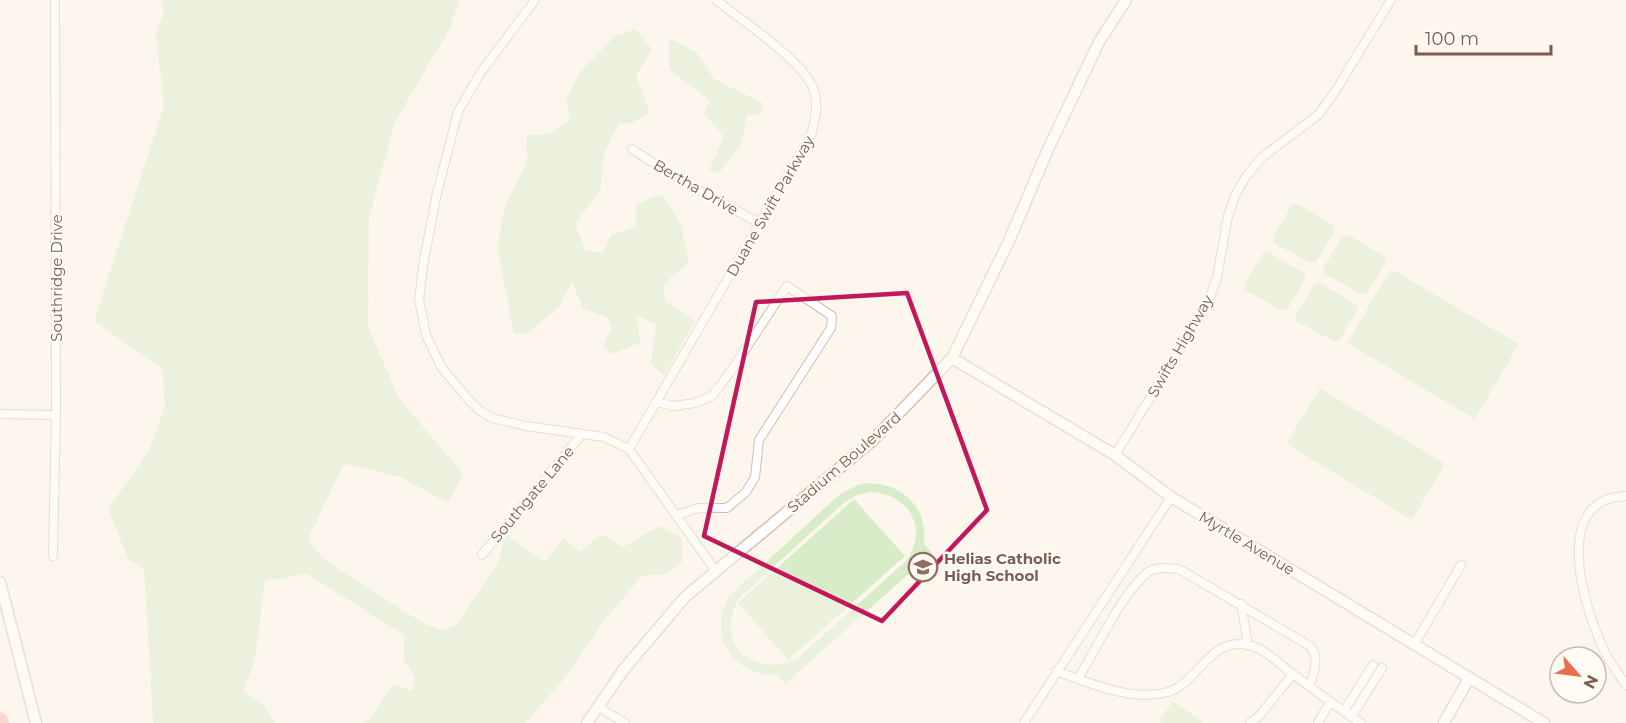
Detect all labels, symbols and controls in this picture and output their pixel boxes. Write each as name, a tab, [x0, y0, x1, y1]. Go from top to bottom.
scale bar	[1416, 18, 1551, 56]
text: 100 m	[1425, 28, 1479, 50]
street label: Duane Swift Parkway	[722, 132, 818, 280]
street label: Bertha Drive	[650, 155, 742, 219]
street label: Southridge Drive	[47, 214, 66, 342]
street label: Swifts Highway	[1143, 291, 1217, 400]
street label: Stadium Boulevard	[783, 407, 905, 517]
street label: Southgate Lane	[486, 442, 578, 546]
street label: Myrtle Avenue	[1196, 507, 1298, 579]
place label: Helias Catholic High School	[944, 549, 1061, 585]
school or university icon: Helias Catholic High School	[907, 551, 939, 583]
north arrow	[1548, 645, 1608, 705]
text: N	[1579, 672, 1602, 692]

